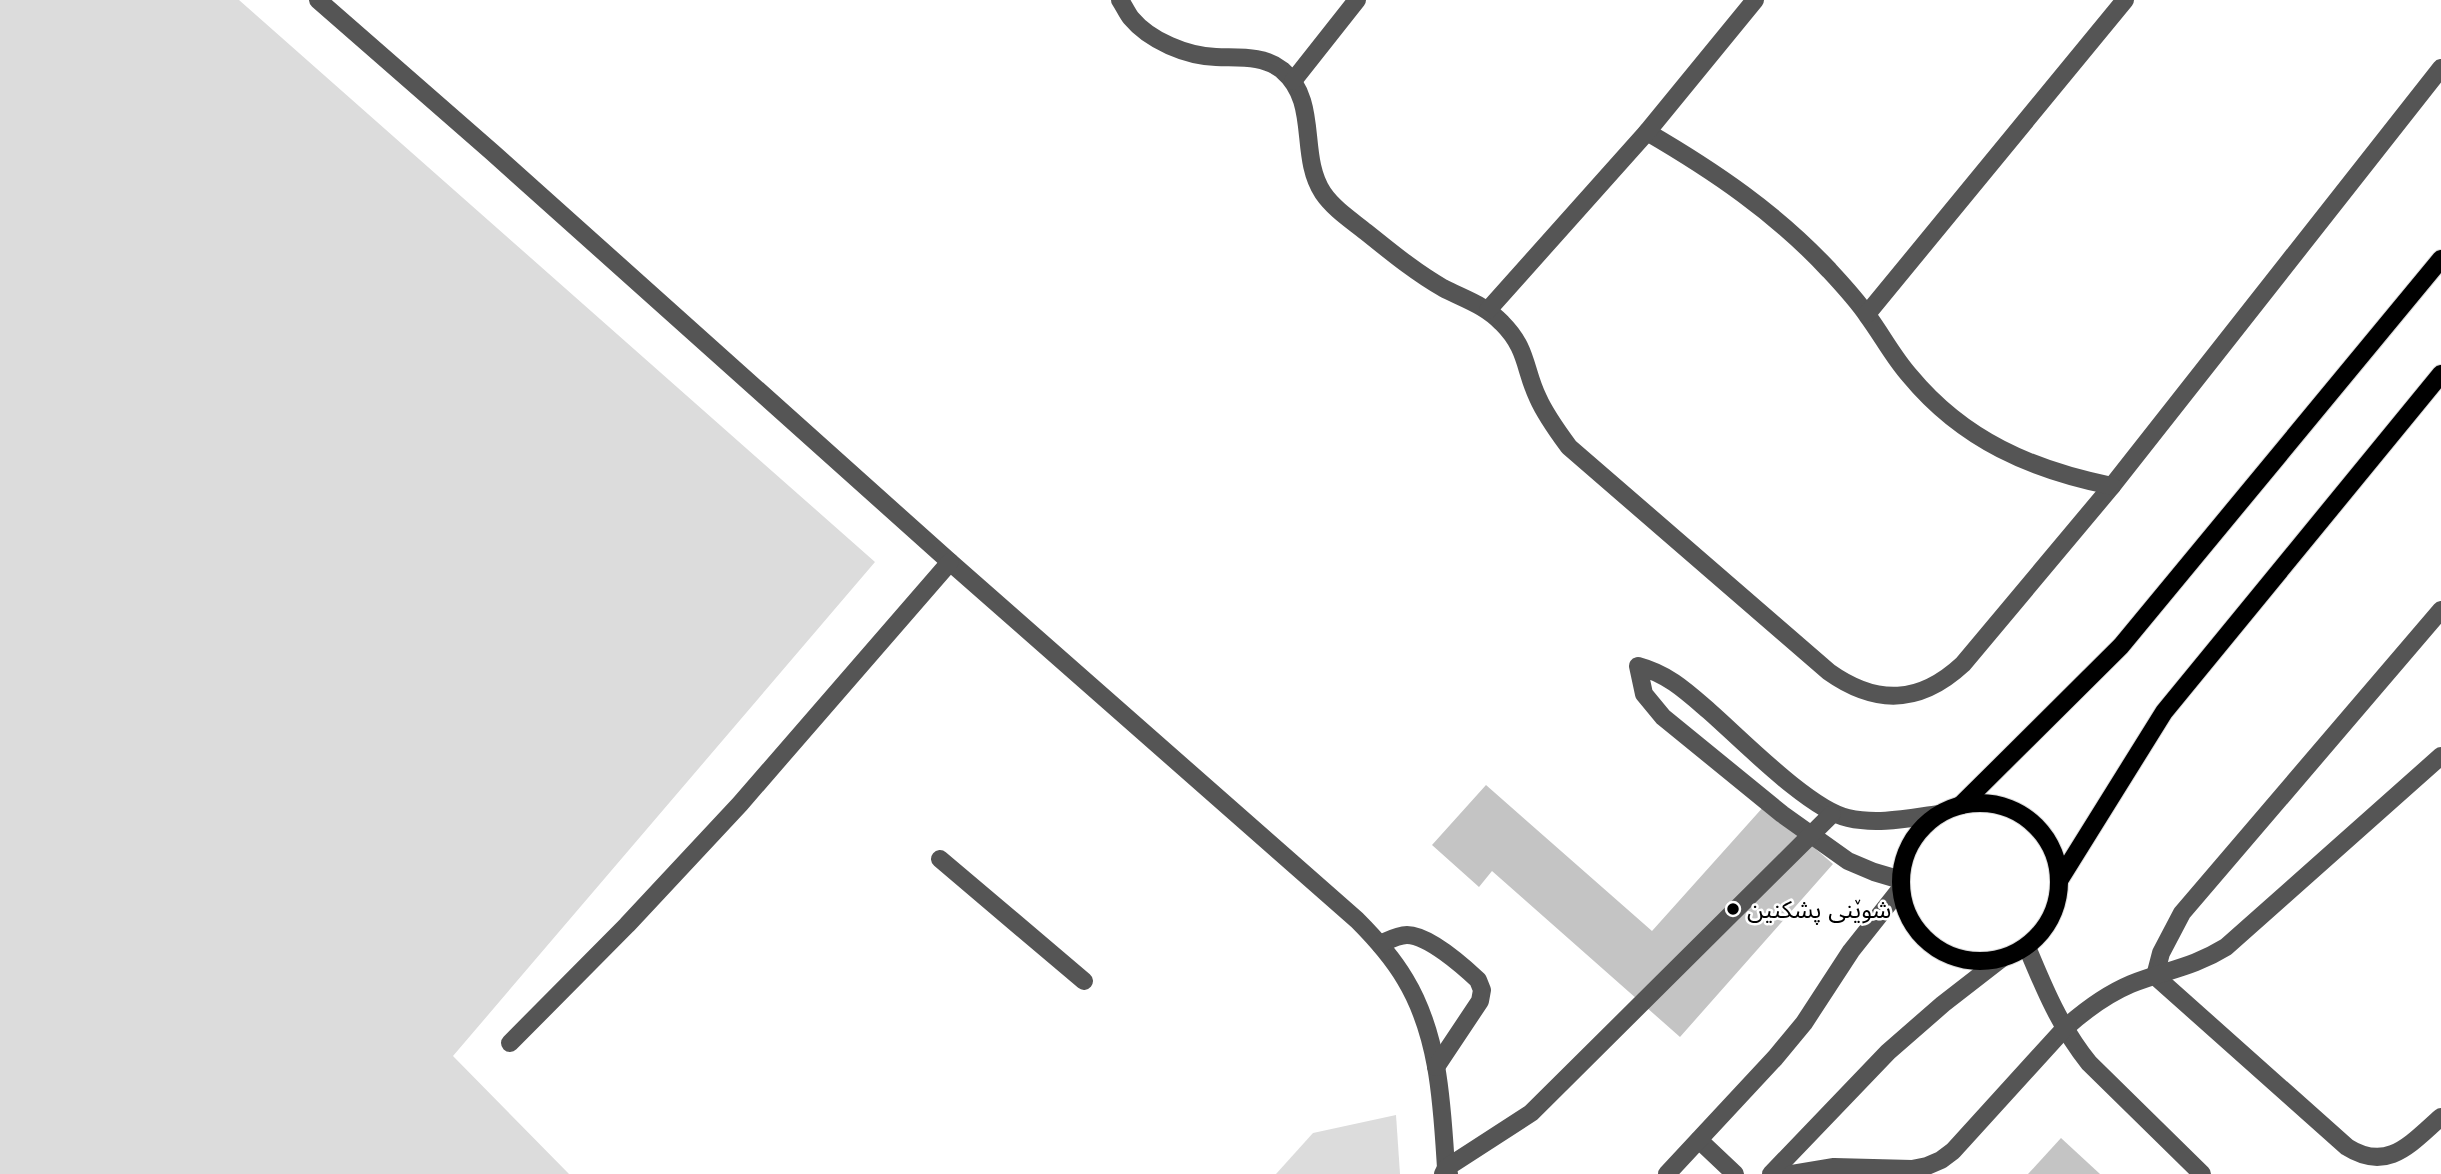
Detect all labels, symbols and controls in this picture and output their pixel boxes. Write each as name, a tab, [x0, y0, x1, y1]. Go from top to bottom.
place label: شوێنی پشکنین	[1747, 895, 1891, 925]
marker: شوێنی پشکنین	[1725, 901, 1741, 917]

